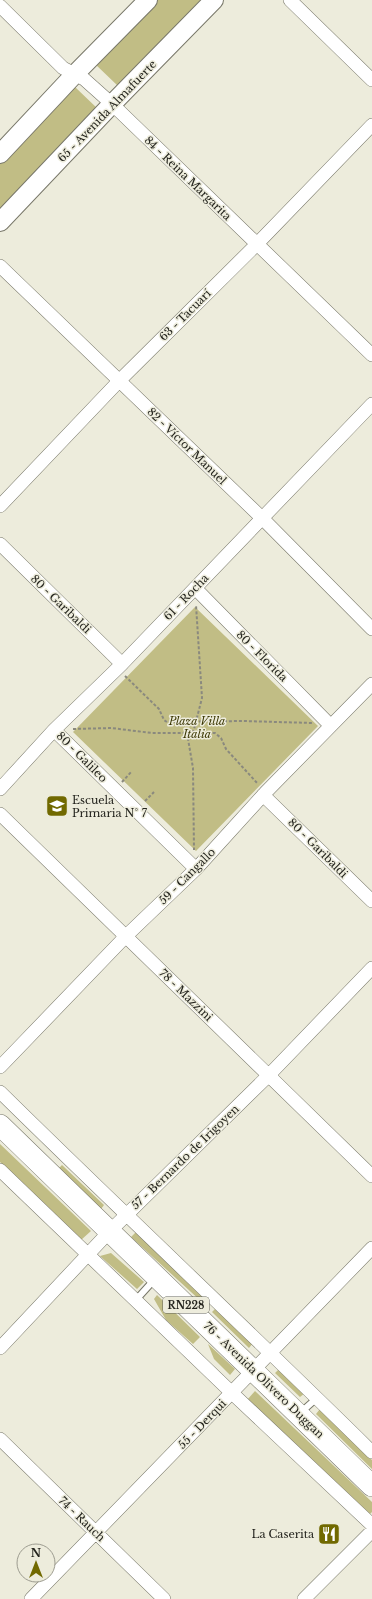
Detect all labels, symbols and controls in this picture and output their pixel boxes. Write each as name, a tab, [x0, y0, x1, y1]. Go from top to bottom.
street label: 65 - Avenida Almafuerte	[55, 57, 159, 165]
street label: 84 - Reina Margarita	[142, 133, 235, 224]
street label: 63 - Tacuarí	[156, 286, 214, 344]
street label: 82 - Víctor Manuel	[144, 405, 230, 488]
street label: 61 - Rocha	[161, 570, 212, 623]
street label: 80 - Garibaldi	[28, 572, 94, 637]
street label: 80 - Florida	[234, 628, 291, 685]
park label: Plaza Villa Italia	[168, 714, 225, 741]
street label: 80 - Galileo	[54, 729, 110, 785]
school or university icon: Escuela Primaria N° 7	[44, 793, 70, 819]
place label: Escuela Primaria N° 7	[72, 793, 147, 820]
street label: 80 - Garibaldi	[285, 815, 351, 881]
street label: 59 - Cangallo	[156, 845, 218, 907]
street label: 78 - Mazzini	[156, 966, 216, 1024]
street label: 57 - Bernardo de Irigoyen	[128, 1102, 242, 1212]
road number: RN228	[163, 1297, 209, 1313]
street label: 76 - Avenida Olivero Duggan	[201, 1319, 327, 1442]
street label: 55 - Derqui	[175, 1396, 229, 1452]
street label: 74 - Rauch	[56, 1494, 108, 1545]
restaurant icon: La Caserita	[316, 1521, 342, 1547]
place label: La Caserita	[251, 1527, 315, 1541]
north arrow	[16, 1543, 56, 1583]
text: N	[31, 1546, 42, 1560]

